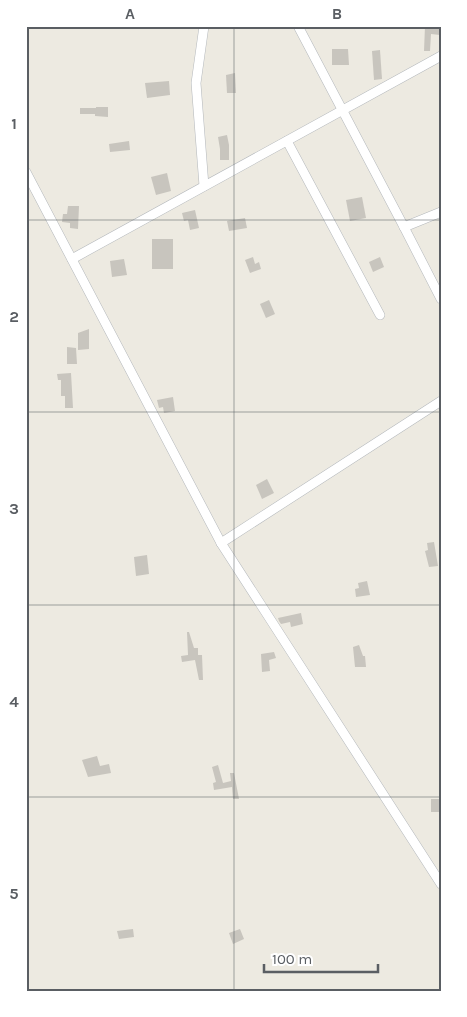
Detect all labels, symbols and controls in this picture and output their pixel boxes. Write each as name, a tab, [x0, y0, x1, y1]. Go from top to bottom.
text: A	[125, 4, 135, 23]
text: B	[332, 4, 342, 23]
text: 1	[11, 114, 17, 133]
text: 2	[9, 307, 19, 326]
text: 3	[9, 499, 19, 518]
text: 4	[9, 692, 19, 711]
text: 5	[9, 884, 19, 903]
scale bar	[264, 942, 378, 974]
text: 100 m	[272, 950, 312, 968]

